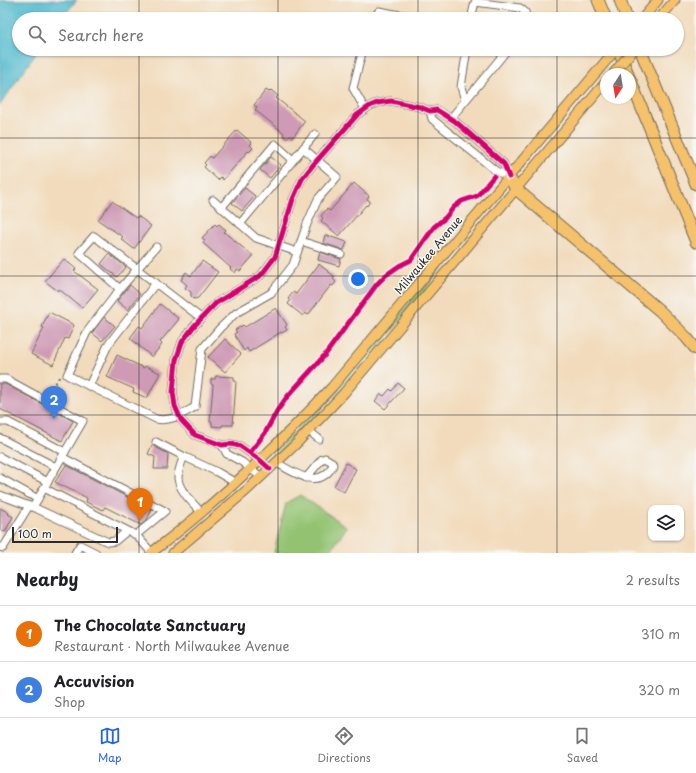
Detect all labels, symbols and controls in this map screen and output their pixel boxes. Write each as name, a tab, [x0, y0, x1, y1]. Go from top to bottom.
search box	[12, 12, 684, 56]
icon: search	[26, 23, 48, 45]
text: Search here	[58, 23, 144, 46]
north arrow	[600, 68, 636, 104]
street label: Milwaukee Avenue	[390, 212, 466, 298]
your location	[348, 269, 368, 289]
pin: 2	[41, 386, 67, 419]
pin: 1	[127, 488, 153, 521]
map controls	[648, 505, 684, 541]
button: layers	[648, 505, 684, 541]
scale bar	[12, 525, 118, 544]
text: 100 m	[18, 525, 52, 542]
text: Nearby	[16, 566, 78, 592]
text: 2 results	[626, 570, 680, 589]
text: The Chocolate Sanctuary	[54, 613, 246, 636]
text: 1	[26, 624, 32, 643]
text: 310 m	[641, 624, 680, 643]
text: Restaurant · North Milwaukee Avenue	[54, 636, 290, 655]
text: Accuvision	[54, 669, 134, 692]
text: 2	[24, 680, 34, 699]
text: 320 m	[638, 680, 680, 699]
text: Shop	[54, 692, 85, 711]
tab: Map	[98, 725, 121, 766]
tab: Directions	[317, 725, 371, 766]
tab: Saved	[567, 725, 598, 766]

